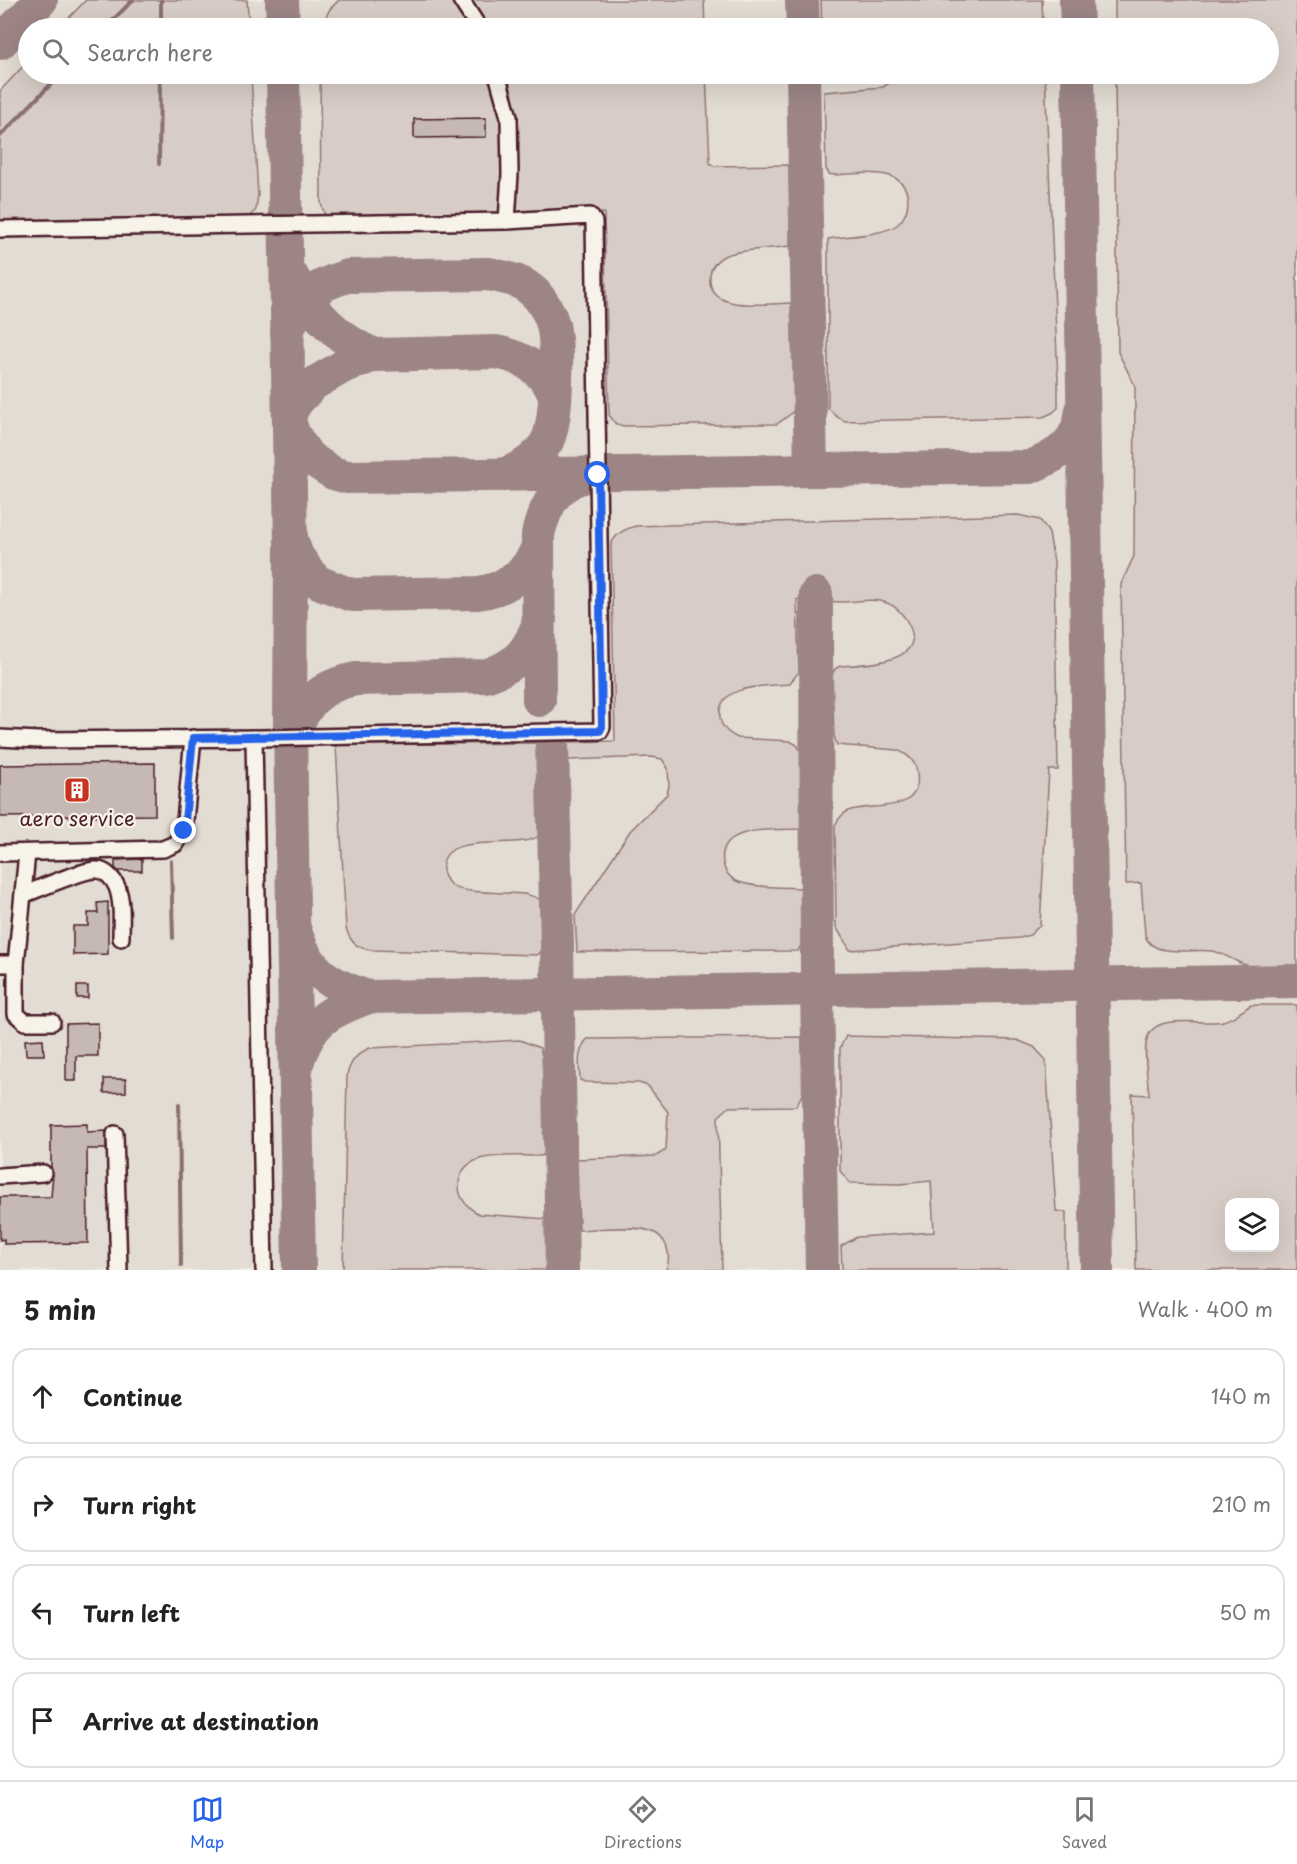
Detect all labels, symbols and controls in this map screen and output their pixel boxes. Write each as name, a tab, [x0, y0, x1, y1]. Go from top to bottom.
search box	[18, 18, 1279, 84]
icon: search	[39, 35, 72, 68]
text: Search here	[87, 35, 213, 68]
route start	[584, 461, 610, 487]
building icon: aero service	[62, 775, 92, 805]
place label: aero service	[20, 803, 135, 833]
route end	[170, 817, 196, 843]
map controls	[1225, 1198, 1279, 1252]
button: layers	[1225, 1198, 1279, 1252]
text: 5 min	[24, 1290, 96, 1329]
text: Walk · 400 m	[1138, 1294, 1273, 1324]
icon: ahead	[26, 1380, 59, 1413]
text: Continue	[83, 1380, 182, 1413]
text: 140 m	[1211, 1381, 1271, 1411]
icon: right	[26, 1488, 59, 1521]
text: Turn right	[83, 1488, 196, 1521]
text: 210 m	[1212, 1489, 1271, 1519]
icon: left	[26, 1596, 59, 1629]
text: Turn left	[83, 1596, 180, 1629]
text: 50 m	[1219, 1597, 1271, 1627]
icon: arrive	[26, 1704, 59, 1737]
text: Arrive at destination	[83, 1704, 319, 1737]
tab: Map	[190, 1793, 224, 1853]
tab: Directions	[604, 1793, 682, 1853]
tab: Saved	[1062, 1793, 1107, 1853]

